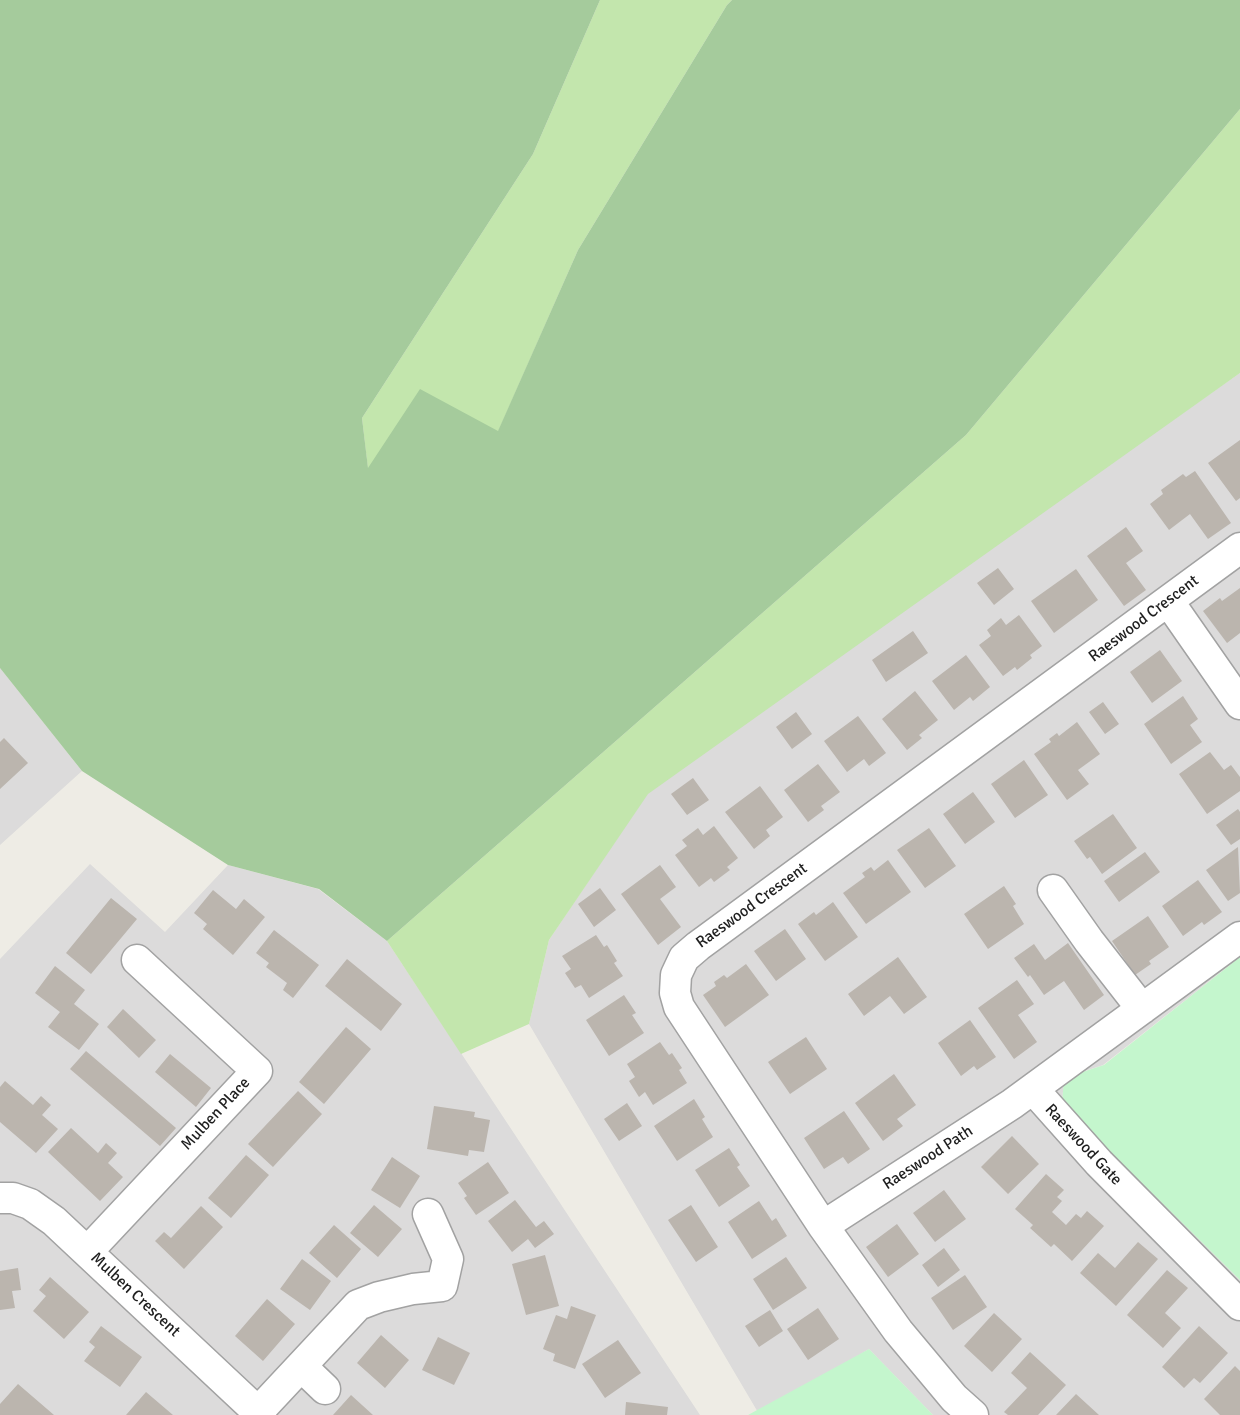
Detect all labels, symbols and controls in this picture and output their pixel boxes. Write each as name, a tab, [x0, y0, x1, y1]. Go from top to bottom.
street label: Raeswood Crescent	[1085, 571, 1203, 667]
street label: Raeswood Crescent	[693, 859, 811, 953]
street label: Mulben Place	[177, 1074, 255, 1154]
street label: Raeswood Gate	[1040, 1100, 1126, 1190]
street label: Raeswood Path	[879, 1122, 977, 1194]
street label: Mulben Crescent	[86, 1249, 184, 1341]

